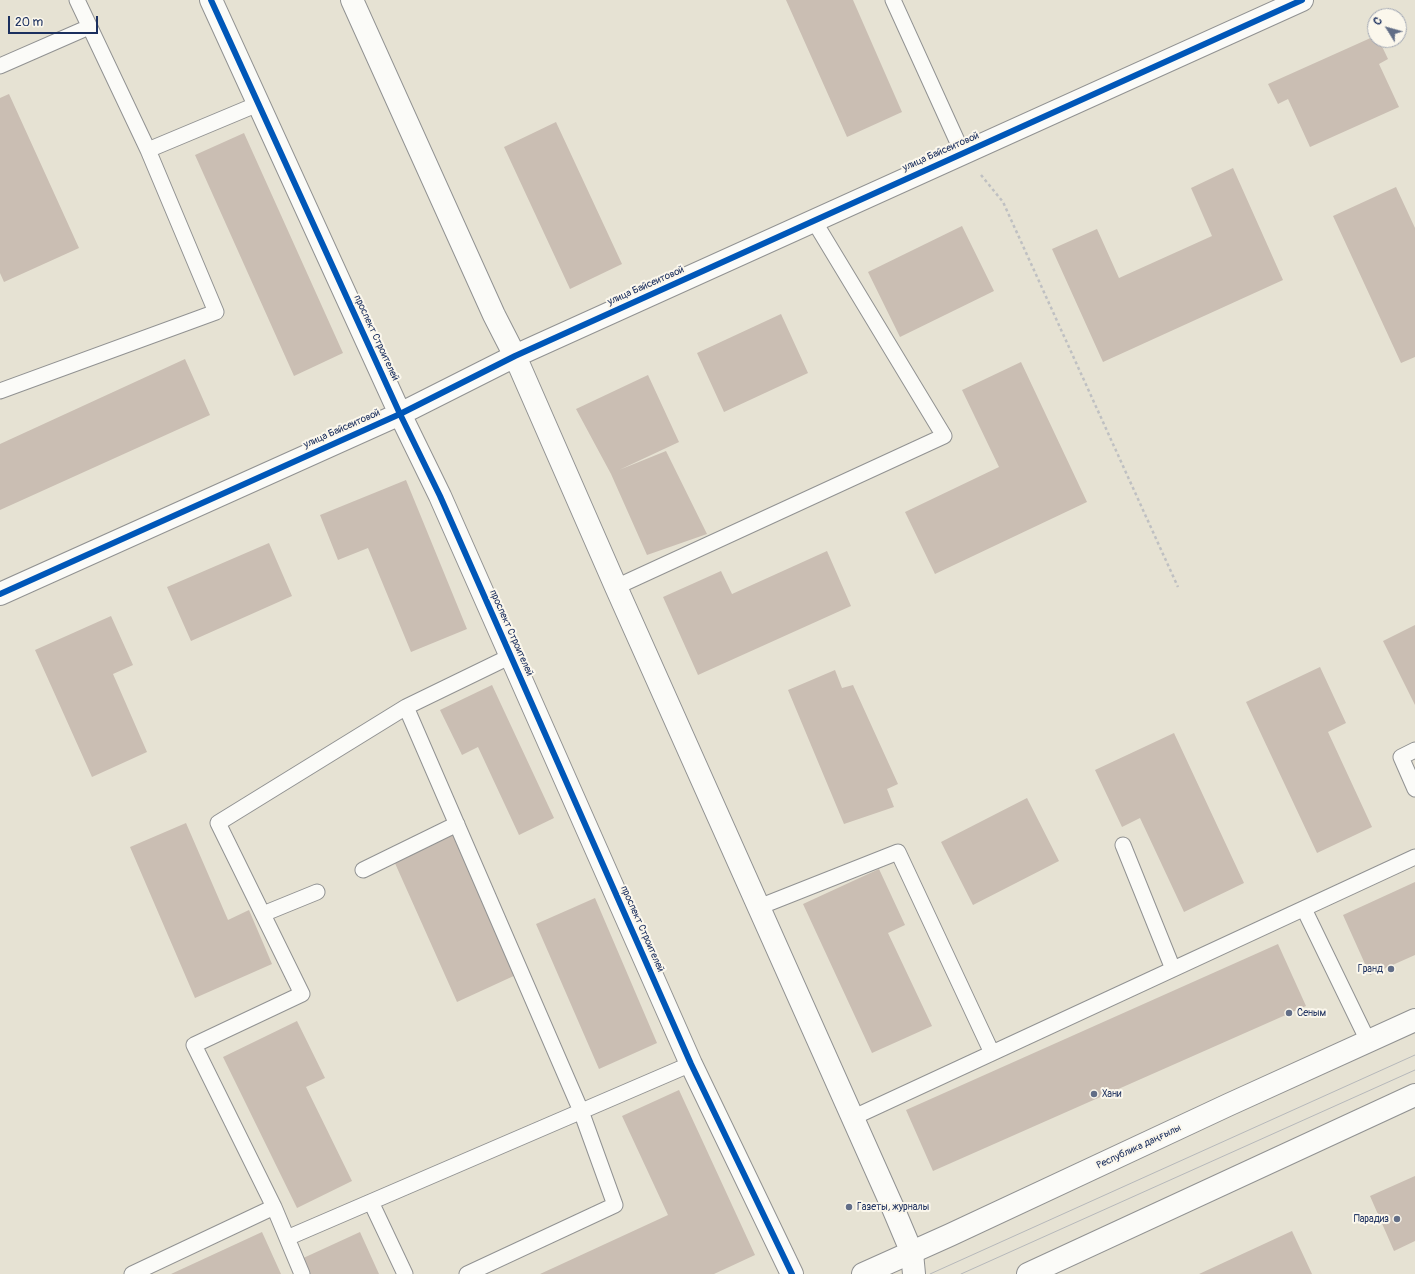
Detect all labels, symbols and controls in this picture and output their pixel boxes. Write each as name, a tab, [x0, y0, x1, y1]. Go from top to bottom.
scale bar	[10, 8, 100, 34]
north arrow	[1367, 8, 1407, 48]
text: С	[1371, 14, 1385, 28]
text: 20 m	[15, 15, 43, 30]
street label: улица Байсеитовой	[901, 130, 981, 174]
street label: улица Байсеитовой	[606, 264, 686, 308]
street label: проспект Строителей	[351, 293, 401, 383]
street label: улица Байсеитовой	[302, 407, 382, 451]
street label: проспект Строителей	[487, 588, 535, 678]
street label: проспект Строителей	[618, 884, 666, 974]
place label: Гранд	[1358, 963, 1383, 975]
marker: Гранд	[1386, 964, 1396, 974]
place label: Сеным	[1297, 1007, 1326, 1019]
marker: Сеным	[1284, 1008, 1294, 1018]
place label: Хани	[1102, 1088, 1121, 1100]
marker: Хани	[1089, 1089, 1099, 1099]
street label: Республика даңғылы	[1095, 1122, 1183, 1172]
place label: Газеты, журналы	[857, 1201, 929, 1213]
marker: Газеты, журналы	[844, 1202, 854, 1212]
place label: Парадиз	[1354, 1213, 1389, 1225]
marker: Парадиз	[1392, 1214, 1402, 1224]

